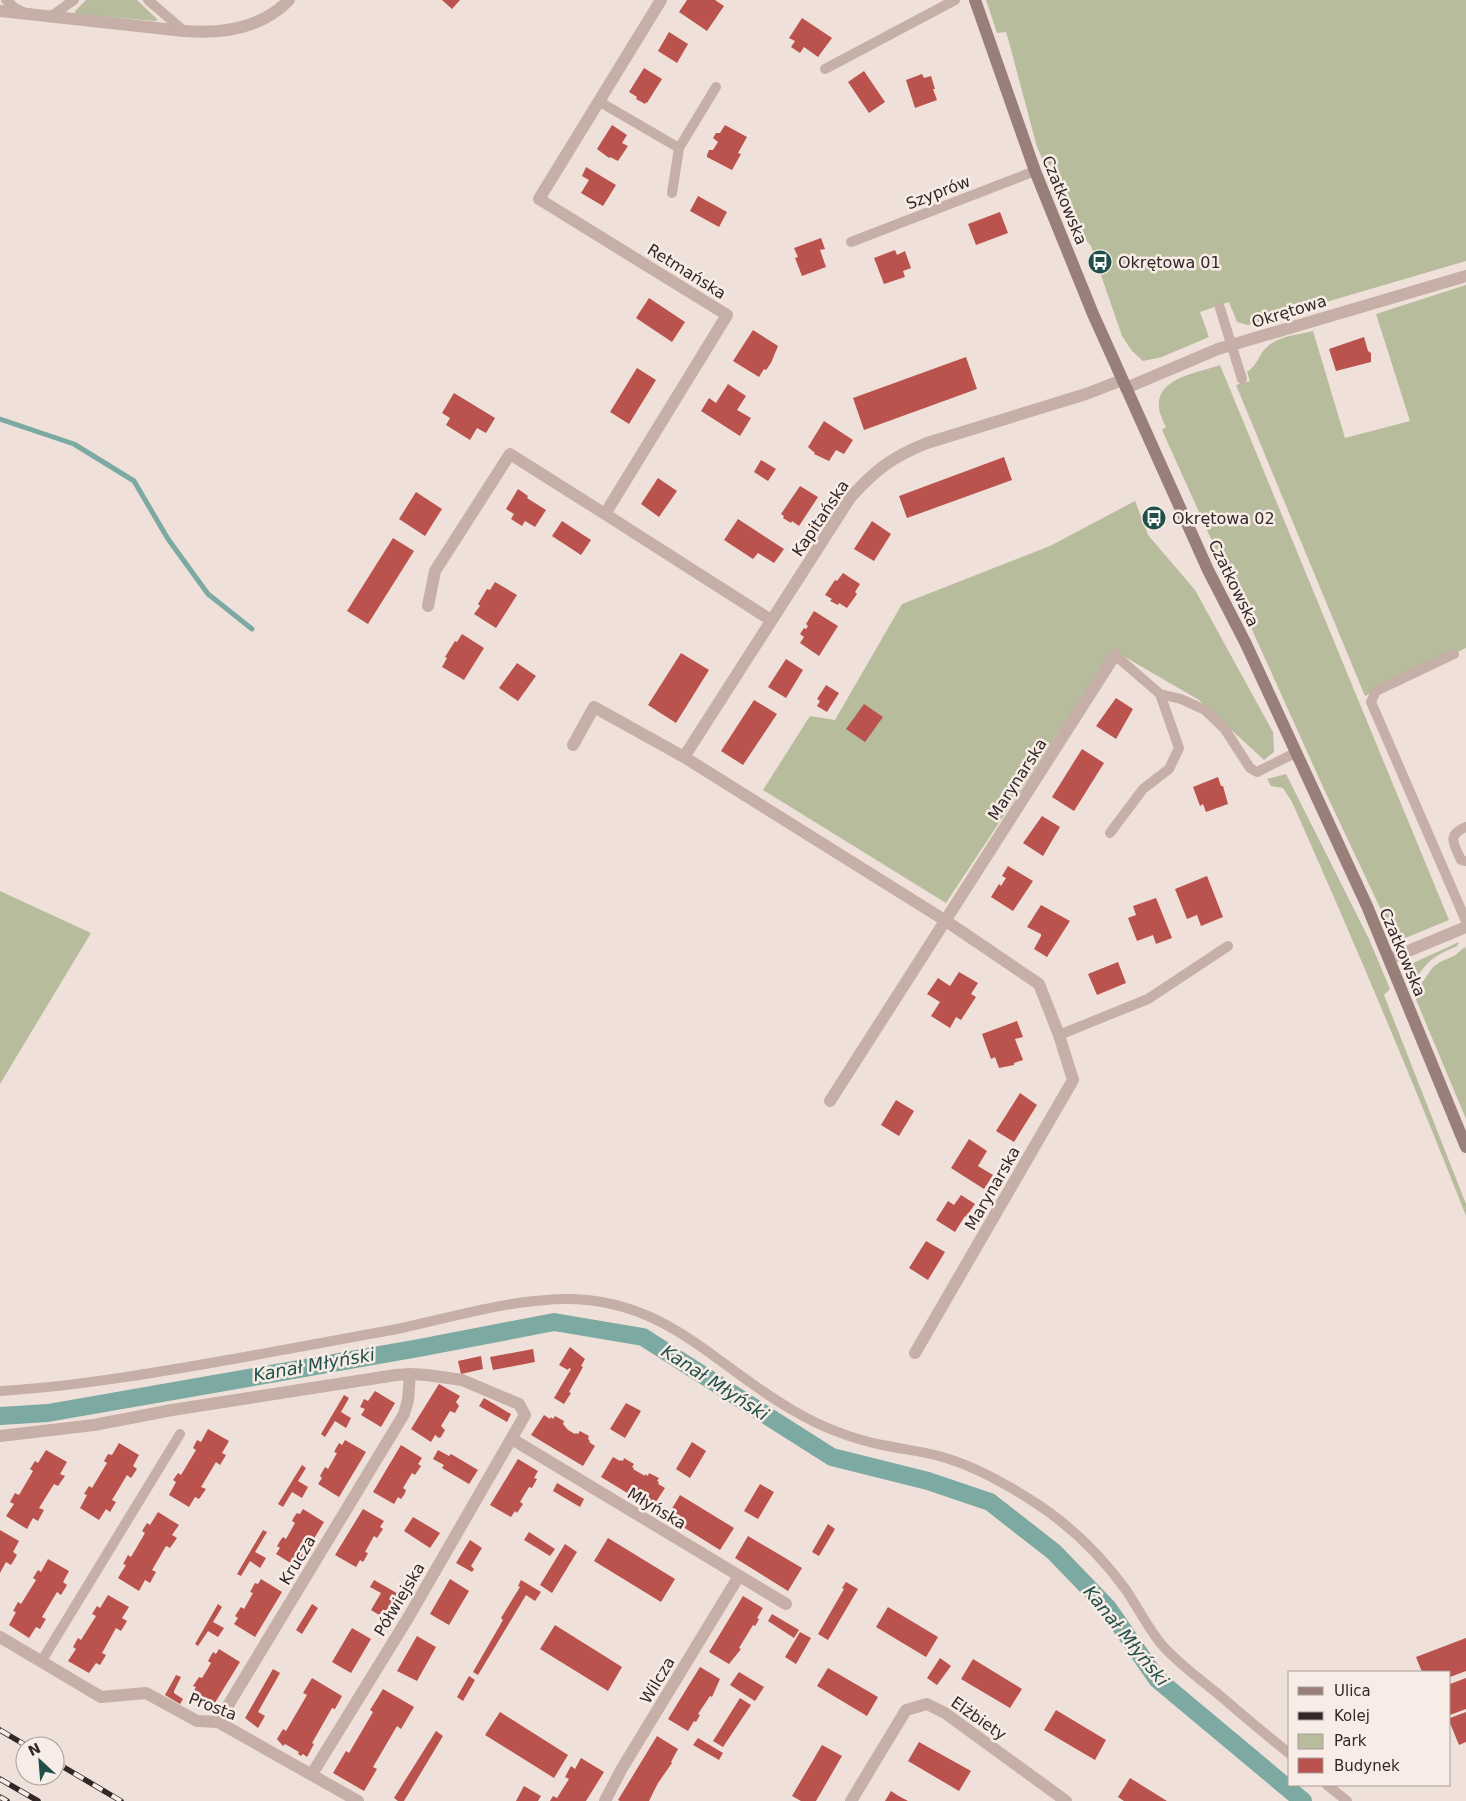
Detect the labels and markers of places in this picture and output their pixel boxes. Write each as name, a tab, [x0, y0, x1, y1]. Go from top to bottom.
bus stop icon: Okrętowa 01	[1087, 249, 1113, 275]
place label: Okrętowa 01	[1118, 253, 1221, 272]
bus stop icon: Okrętowa 02	[1141, 505, 1167, 531]
place label: Okrętowa 02	[1172, 509, 1275, 528]

